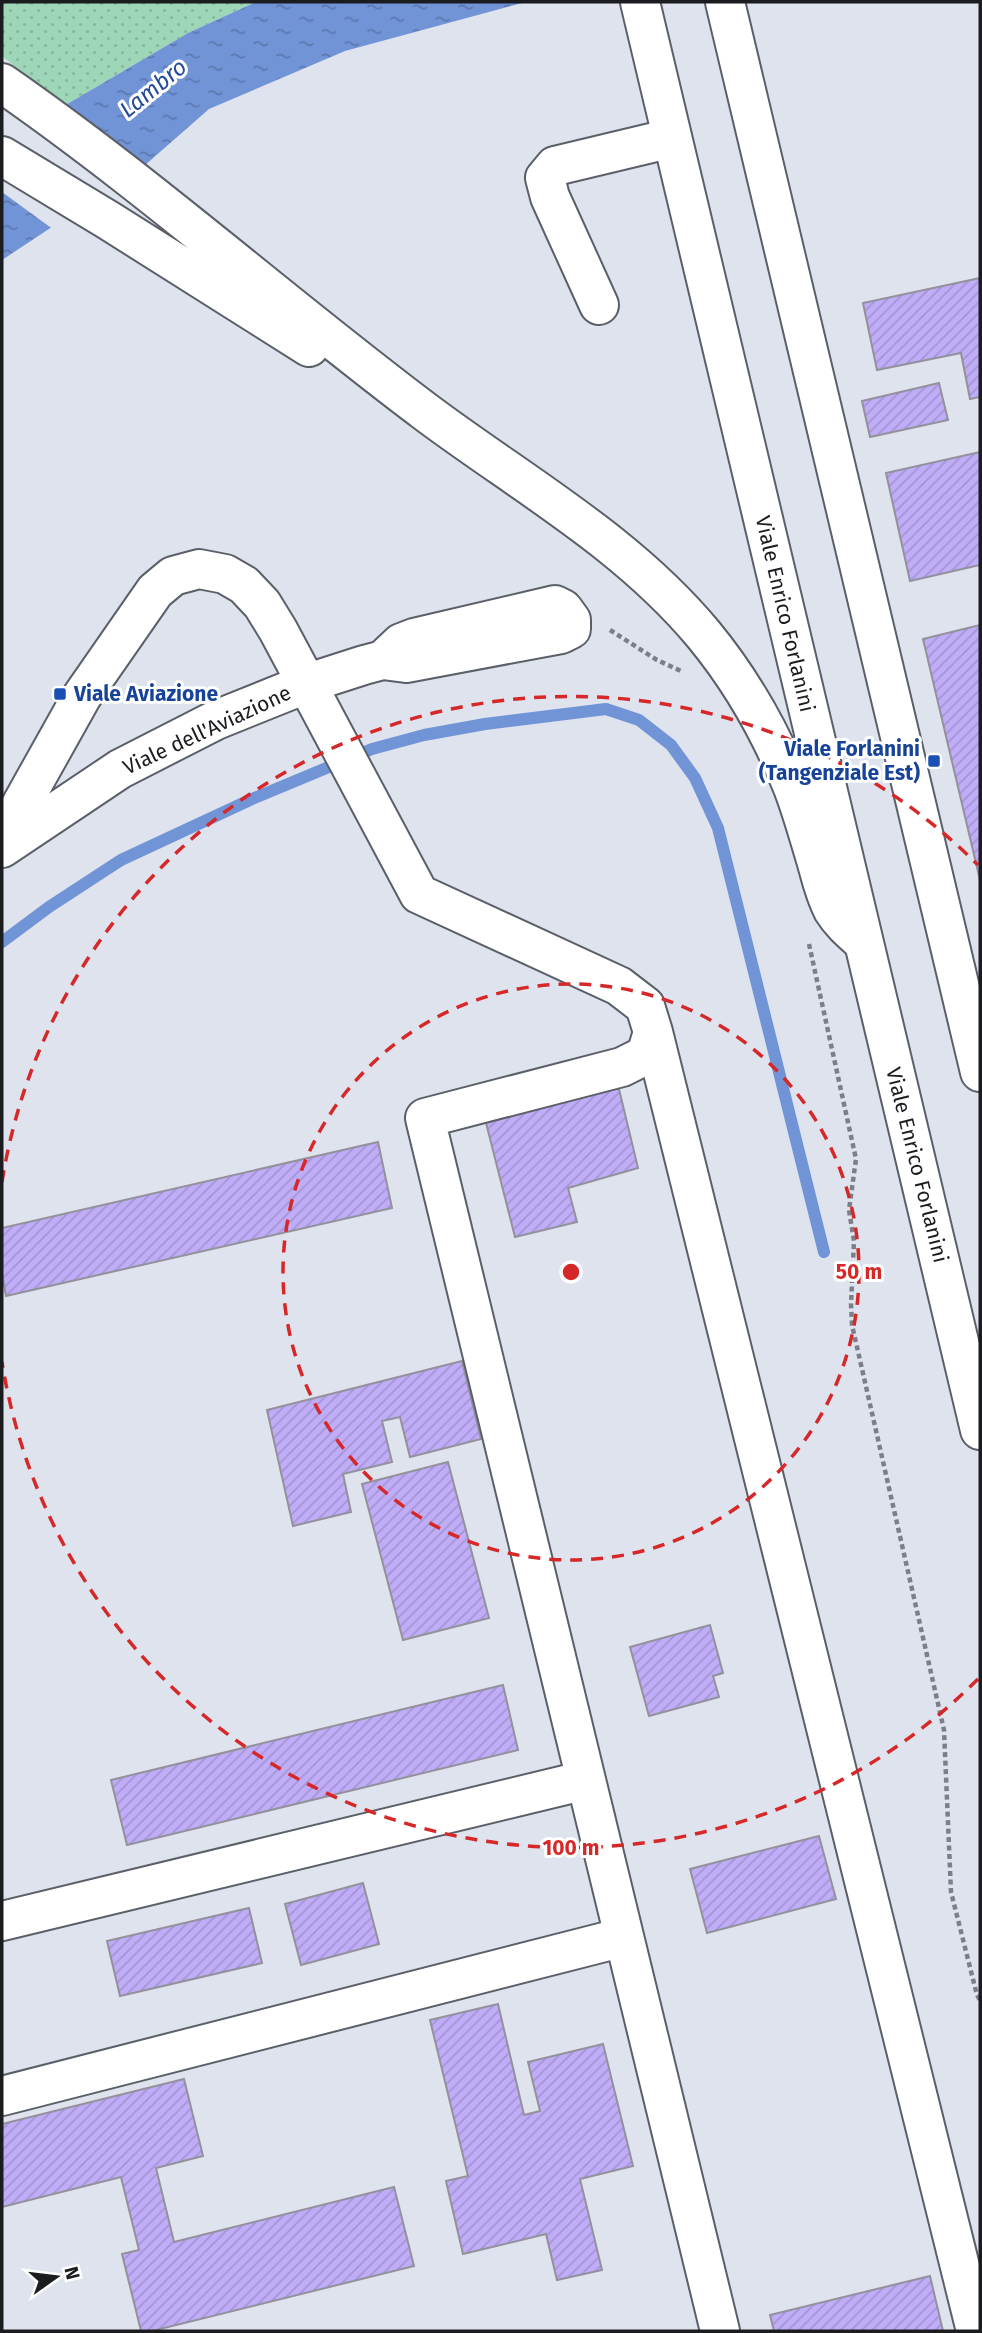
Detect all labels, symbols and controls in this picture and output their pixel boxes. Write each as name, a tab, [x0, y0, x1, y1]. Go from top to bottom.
water label: Lambro	[114, 53, 192, 123]
street label: Viale Enrico Forlanini	[750, 513, 820, 715]
street label: Viale dell'Aviazione	[119, 680, 295, 780]
place label: Viale Aviazione	[73, 681, 218, 707]
marker: Viale Aviazione	[52, 686, 68, 702]
place label: Viale Forlanini (Tangenziale Est)	[759, 736, 920, 786]
marker: Viale Forlanini (Tangenziale Est)	[926, 753, 942, 769]
street label: Viale Enrico Forlanini	[880, 1065, 954, 1265]
text: 50 m	[836, 1259, 882, 1285]
centre of rings	[559, 1260, 583, 1284]
text: 100 m	[542, 1835, 600, 1861]
north arrow	[21, 2242, 91, 2312]
text: N	[59, 2264, 85, 2282]

